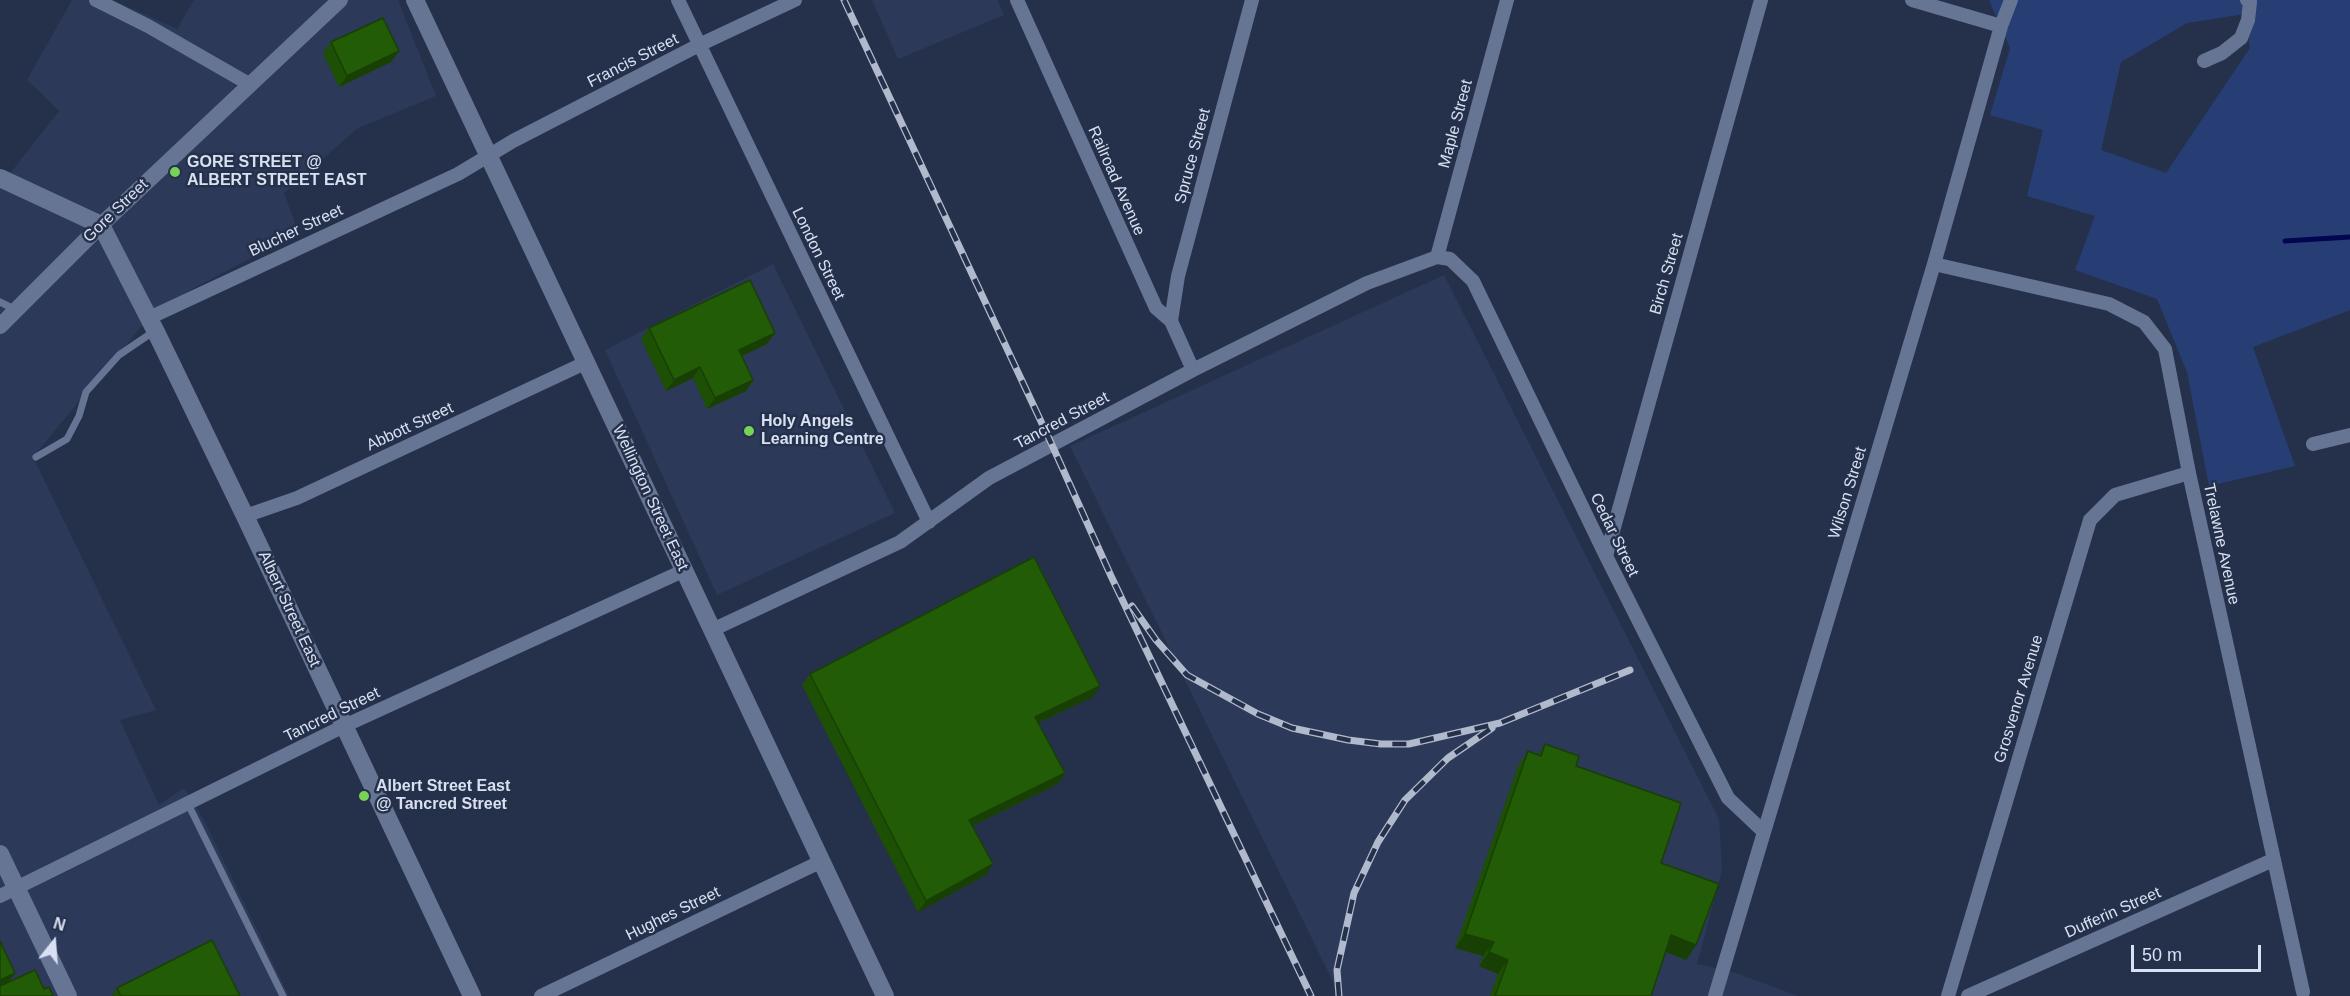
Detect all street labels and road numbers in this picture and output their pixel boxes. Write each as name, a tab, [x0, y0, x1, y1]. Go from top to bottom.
street label: Francis Street	[584, 30, 682, 92]
street label: Maple Street	[1435, 78, 1477, 170]
street label: Spruce Street	[1171, 106, 1215, 206]
street label: Railroad Avenue	[1083, 123, 1149, 239]
street label: Gore Street	[80, 175, 152, 247]
street label: Blucher Street	[246, 201, 346, 261]
street label: London Street	[787, 205, 849, 303]
street label: Birch Street	[1646, 231, 1688, 317]
street label: Tancred Street	[1012, 388, 1112, 454]
street label: Abbott Street	[364, 399, 456, 455]
street label: Wellington Street East	[608, 422, 692, 574]
street label: Wilson Street	[1825, 445, 1871, 541]
street label: Trelawne Avenue	[2199, 482, 2243, 606]
street label: Cedar Street	[1585, 490, 1643, 580]
street label: Albert Street East	[254, 548, 324, 670]
street label: Grosvenor Avenue	[1990, 633, 2048, 765]
street label: Tancred Street	[281, 684, 383, 746]
street label: Hughes Street	[623, 883, 723, 945]
street label: Dufferin Street	[2062, 883, 2164, 943]

